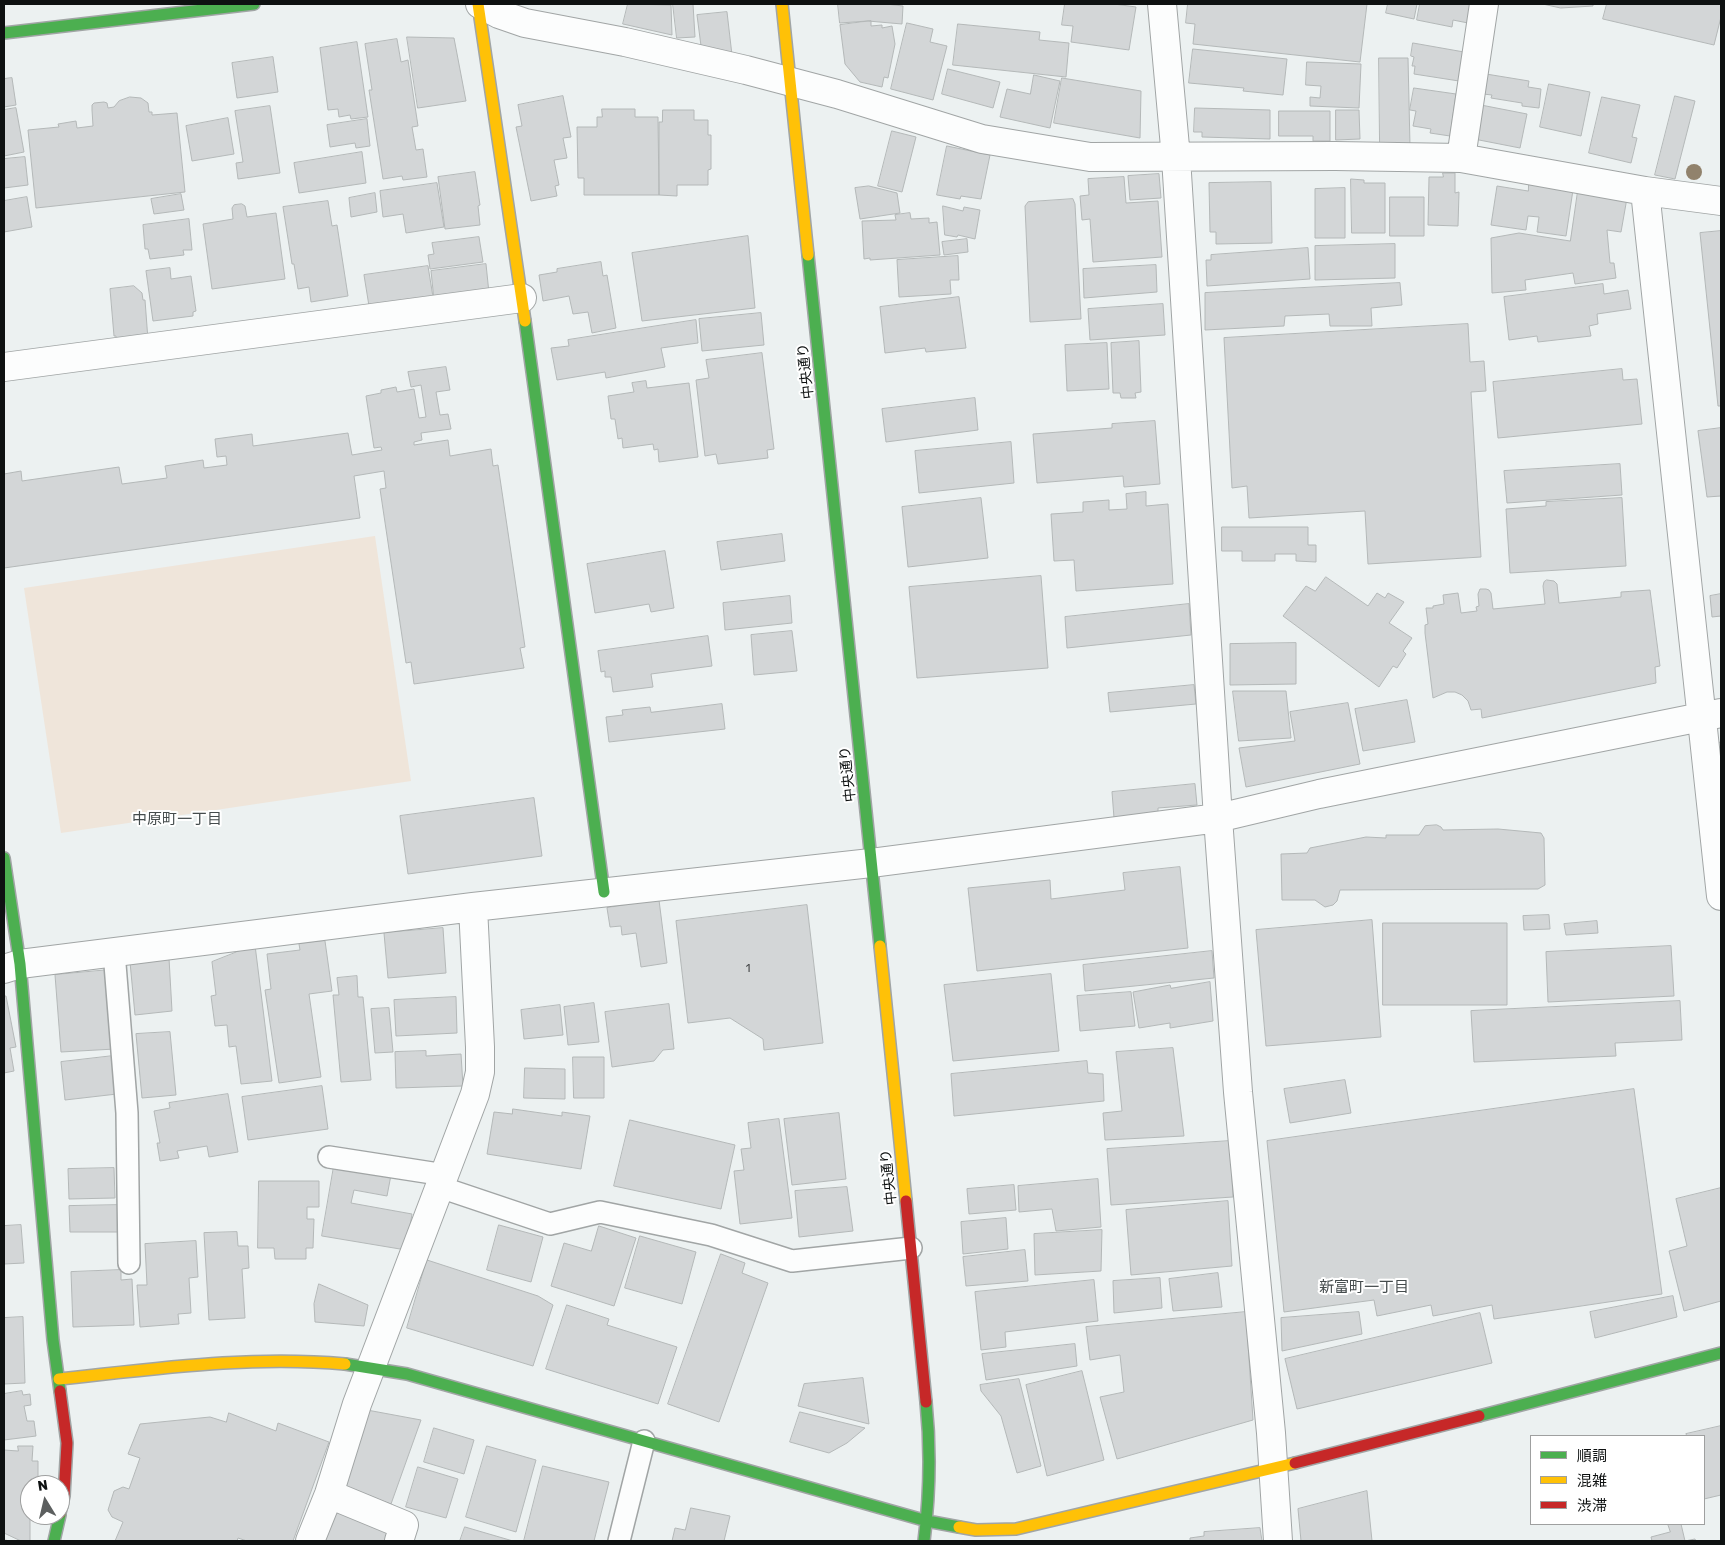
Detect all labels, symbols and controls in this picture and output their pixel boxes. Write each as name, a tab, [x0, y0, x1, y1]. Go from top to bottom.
street label: 中央通り	[795, 342, 817, 400]
street label: 中央通り	[837, 745, 859, 803]
district label: 中原町一丁目	[132, 811, 222, 829]
house number: 1	[746, 962, 750, 976]
street label: 中央通り	[878, 1148, 900, 1206]
district label: 新富町一丁目	[1319, 1279, 1409, 1297]
legend	[1530, 1435, 1705, 1525]
text: 順調	[1577, 1447, 1607, 1465]
text: 混雑	[1577, 1472, 1607, 1490]
north arrow	[20, 1475, 70, 1525]
text: N	[36, 1476, 49, 1495]
text: 渋滞	[1577, 1497, 1607, 1515]

